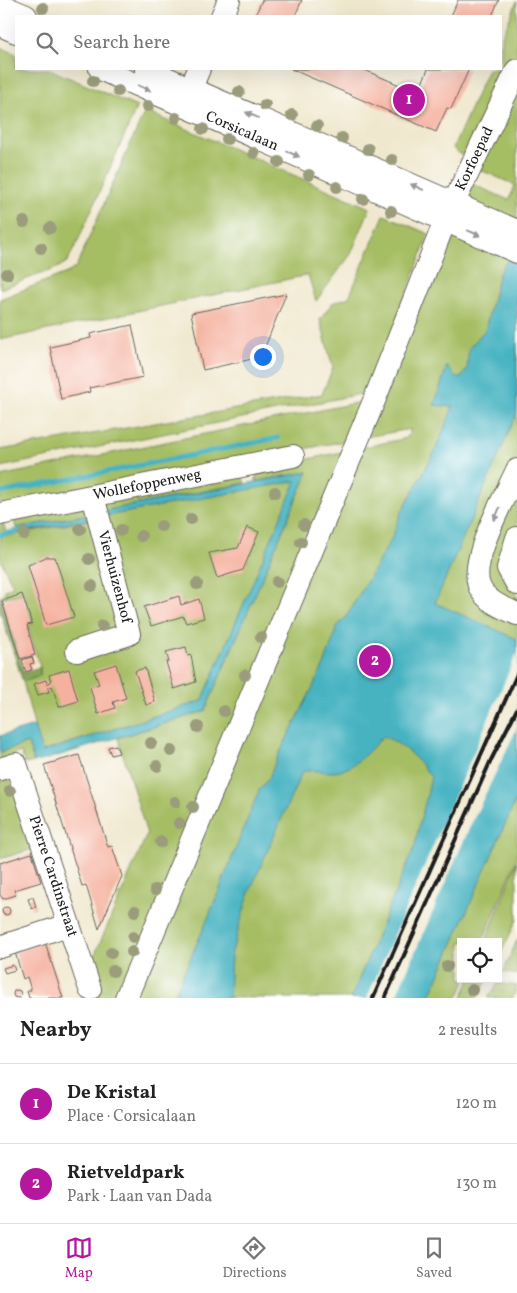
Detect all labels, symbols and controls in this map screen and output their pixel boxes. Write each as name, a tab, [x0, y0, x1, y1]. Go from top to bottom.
search box	[15, 15, 502, 70]
icon: search	[33, 29, 61, 57]
text: Search here	[73, 30, 170, 56]
pin: 1	[393, 81, 425, 119]
one-way arrow	[137, 85, 151, 93]
street label: Corsicalaan	[202, 106, 282, 157]
one-way arrow	[245, 110, 259, 118]
street label: Korfoepad	[450, 123, 499, 194]
one-way arrow	[286, 150, 300, 158]
one-way arrow	[410, 182, 424, 190]
one-way arrow	[467, 229, 481, 237]
your location	[250, 344, 276, 370]
street label: Wollefoppenweg	[91, 464, 203, 506]
one-way arrow	[493, 507, 501, 521]
street label: Vierhuizenhof	[92, 528, 137, 627]
pin: 2	[359, 642, 391, 680]
street label: Pierre Cardinstraat	[23, 813, 83, 940]
map controls	[457, 938, 502, 983]
button: locate	[457, 938, 502, 983]
text: Nearby	[20, 1016, 91, 1045]
text: 2 results	[438, 1020, 497, 1042]
text: De Kristal	[67, 1080, 157, 1106]
text: 1	[33, 1093, 39, 1115]
text: 120 m	[455, 1093, 497, 1115]
text: Place · Corsicalaan	[67, 1106, 196, 1128]
text: Rietveldpark	[67, 1160, 185, 1186]
text: 2	[32, 1173, 40, 1195]
text: 130 m	[456, 1173, 497, 1195]
text: Park · Laan van Dada	[67, 1186, 212, 1208]
tab: Map	[65, 1234, 93, 1283]
tab: Directions	[222, 1234, 287, 1283]
tab: Saved	[416, 1234, 452, 1283]

